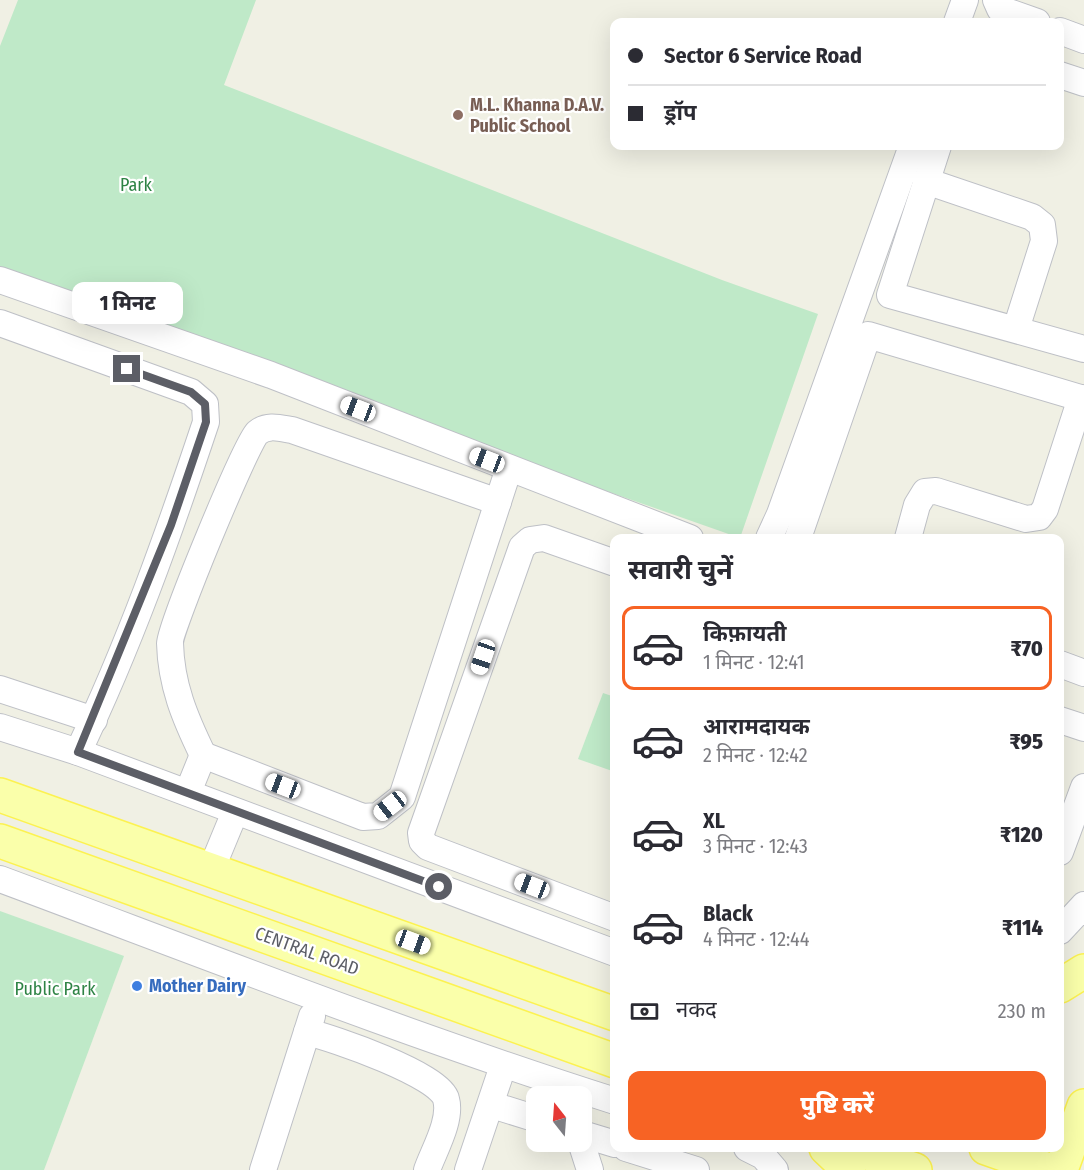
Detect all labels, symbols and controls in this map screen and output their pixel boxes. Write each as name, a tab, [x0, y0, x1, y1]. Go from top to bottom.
text: Sector 6 Service Road	[664, 42, 862, 69]
place label: M.L. Khanna D.A.V. Public School	[470, 94, 604, 137]
text: ड्रॉप	[664, 99, 697, 126]
marker: M.L. Khanna D.A.V. Public School	[451, 108, 465, 122]
park label: Park	[120, 174, 153, 196]
callout: 1 मिनट	[72, 282, 182, 324]
text: 1 मिनट	[100, 291, 155, 315]
route end	[113, 355, 140, 382]
car	[338, 394, 378, 424]
car	[467, 445, 507, 475]
text: सवारी चुनें	[628, 554, 733, 586]
text: किफ़ायती	[703, 620, 787, 647]
icon: car	[631, 621, 685, 675]
text: ₹70	[1011, 635, 1043, 662]
car	[469, 637, 497, 677]
text: 1 मिनट · 12:41	[703, 650, 805, 674]
text: आरामदायक	[703, 713, 810, 740]
icon: car	[631, 714, 685, 768]
text: ₹95	[1010, 728, 1043, 755]
text: 2 मिनट · 12:42	[703, 743, 807, 767]
car	[263, 771, 303, 801]
car	[370, 788, 410, 824]
icon: car	[631, 807, 685, 861]
text: XL	[703, 807, 725, 834]
text: ₹120	[1000, 821, 1043, 848]
text: 3 मिनट · 12:43	[703, 834, 808, 858]
car	[512, 871, 552, 901]
route start	[425, 873, 452, 900]
icon: car	[631, 900, 685, 954]
text: Black	[703, 900, 753, 927]
text: ₹114	[1002, 914, 1043, 941]
street label: CENTRAL ROAD	[252, 922, 362, 980]
car	[393, 927, 433, 957]
text: 4 मिनट · 12:44	[703, 927, 809, 951]
place label: Mother Dairy	[149, 975, 247, 997]
park label: Public Park	[14, 978, 96, 1000]
marker: Mother Dairy	[130, 979, 144, 993]
icon: cash	[628, 995, 661, 1028]
text: नकद	[676, 996, 717, 1023]
text: 230 m	[998, 999, 1046, 1023]
button: पुष्टि करें	[628, 1071, 1046, 1140]
north arrow	[526, 1086, 592, 1152]
map controls	[526, 1086, 592, 1152]

